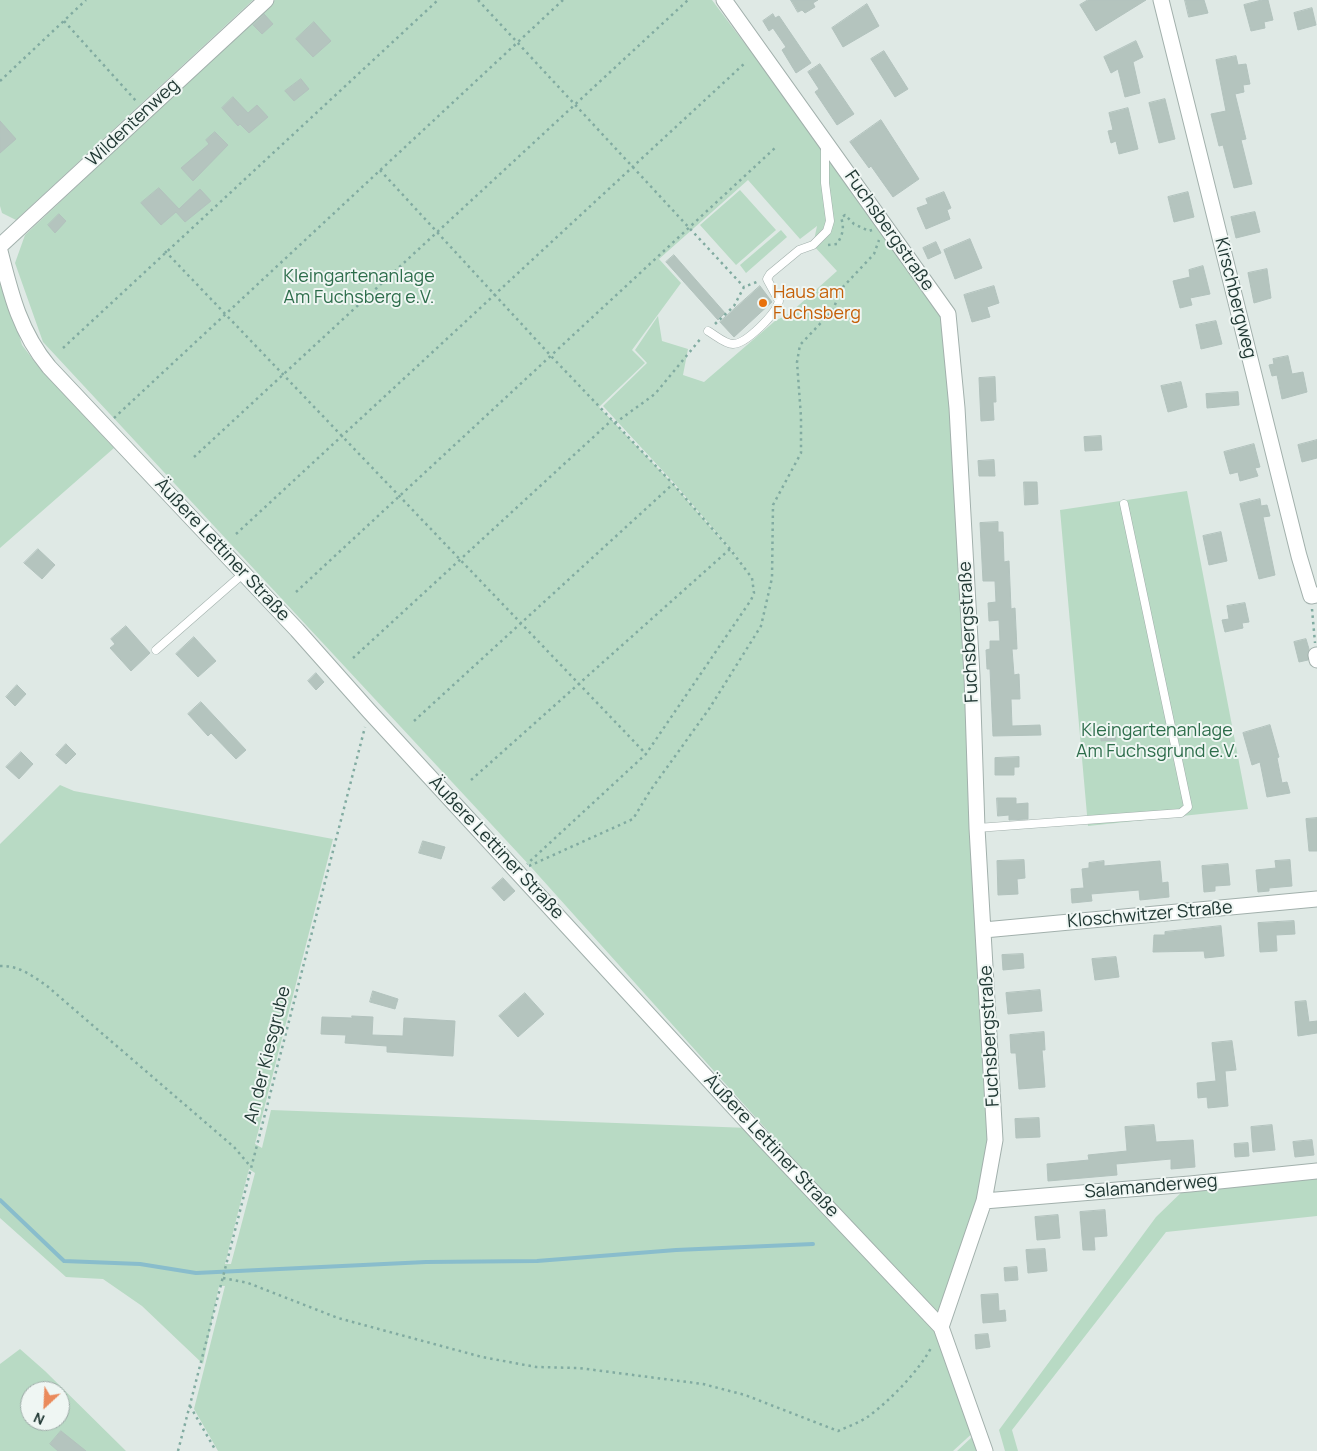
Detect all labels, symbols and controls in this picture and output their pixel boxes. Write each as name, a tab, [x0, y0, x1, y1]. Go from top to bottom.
street label: Wildentenweg	[82, 75, 184, 171]
street label: Fuchsbergstraße	[839, 167, 939, 295]
street label: Kirschbergweg	[1210, 235, 1260, 361]
park label: Kleingartenanlage Am Fuchsberg e.V.	[283, 266, 435, 308]
place label: Haus am Fuchsberg	[773, 282, 861, 324]
marker: Haus am Fuchsberg	[757, 297, 769, 309]
street label: Äußere Lettiner Straße	[150, 474, 294, 626]
street label: Fuchsbergstraße	[955, 561, 983, 703]
park label: Kleingartenanlage Am Fuchsgrund e.V.	[1076, 720, 1238, 762]
street label: Äußere Lettiner Straße	[424, 772, 568, 924]
street label: Kloschwitzer Straße	[1066, 897, 1234, 933]
street label: Fuchsbergstraße	[976, 965, 1004, 1107]
street label: An der Kiesgrube	[240, 984, 296, 1126]
street label: Äußere Lettiner Straße	[699, 1070, 843, 1222]
street label: Salamanderweg	[1084, 1170, 1218, 1204]
north arrow	[20, 1381, 70, 1431]
text: N	[30, 1408, 47, 1430]

